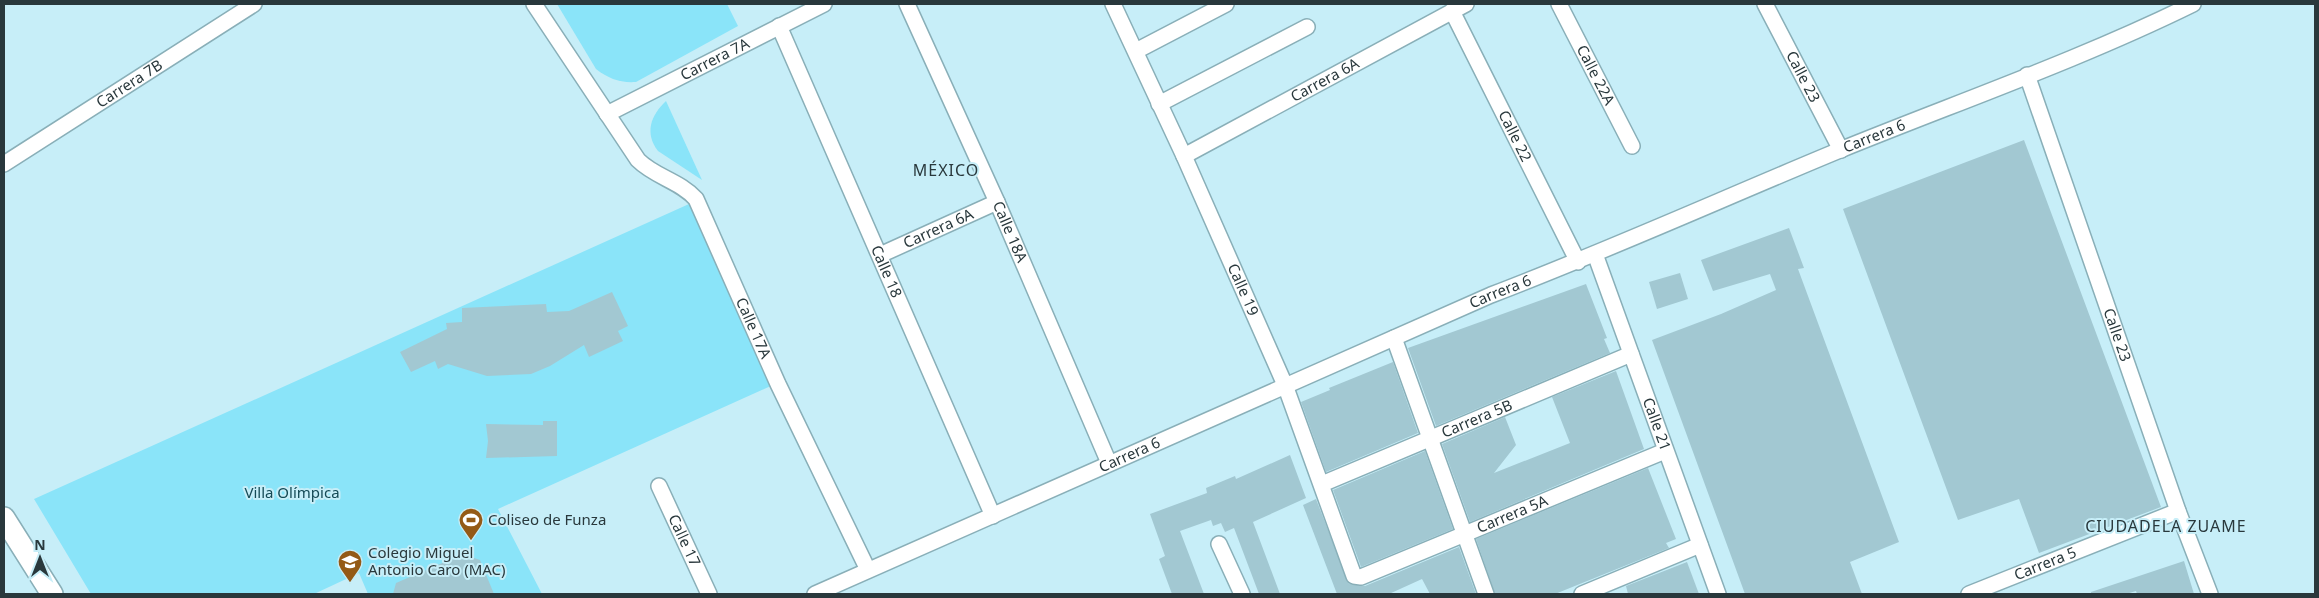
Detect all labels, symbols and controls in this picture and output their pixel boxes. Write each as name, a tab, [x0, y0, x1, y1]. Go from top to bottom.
street label: Carrera 7A	[677, 32, 753, 84]
street label: Calle 22A	[1573, 41, 1620, 108]
street label: Calle 23	[1782, 47, 1825, 105]
street label: Carrera 6A	[1287, 52, 1362, 106]
street label: Carrera 7B	[92, 54, 166, 111]
street label: Calle 22	[1494, 107, 1537, 165]
street label: Carrera 6	[1840, 114, 1908, 157]
district label: MÉXICO	[913, 159, 979, 181]
street label: Calle 18A	[989, 198, 1033, 266]
street label: Carrera 6A	[900, 203, 976, 252]
street label: Calle 18	[867, 242, 907, 301]
street label: Calle 19	[1224, 260, 1264, 319]
street label: Carrera 6	[1466, 269, 1534, 312]
street label: Calle 17A	[732, 294, 777, 362]
street label: Calle 23	[2099, 305, 2136, 364]
street label: Carrera 5B	[1438, 394, 1515, 442]
street label: Calle 21	[1639, 394, 1676, 453]
street label: Carrera 6	[1095, 432, 1163, 476]
park label: Villa Olímpica	[244, 482, 340, 502]
street label: Carrera 5A	[1474, 490, 1551, 537]
sports icon: Coliseo de Funza	[458, 507, 484, 541]
place label: Coliseo de Funza	[488, 509, 606, 529]
street label: Calle 17	[664, 511, 706, 569]
district label: CIUDADELA ZUAME	[2085, 515, 2247, 537]
north arrow	[15, 533, 65, 583]
text: N	[34, 535, 46, 554]
street label: Carrera 5	[2011, 541, 2079, 584]
place label: Colegio Miguel Antonio Caro (MAC)	[368, 542, 506, 579]
school or university icon: Colegio Miguel Antonio Caro (MAC)	[337, 549, 363, 583]

